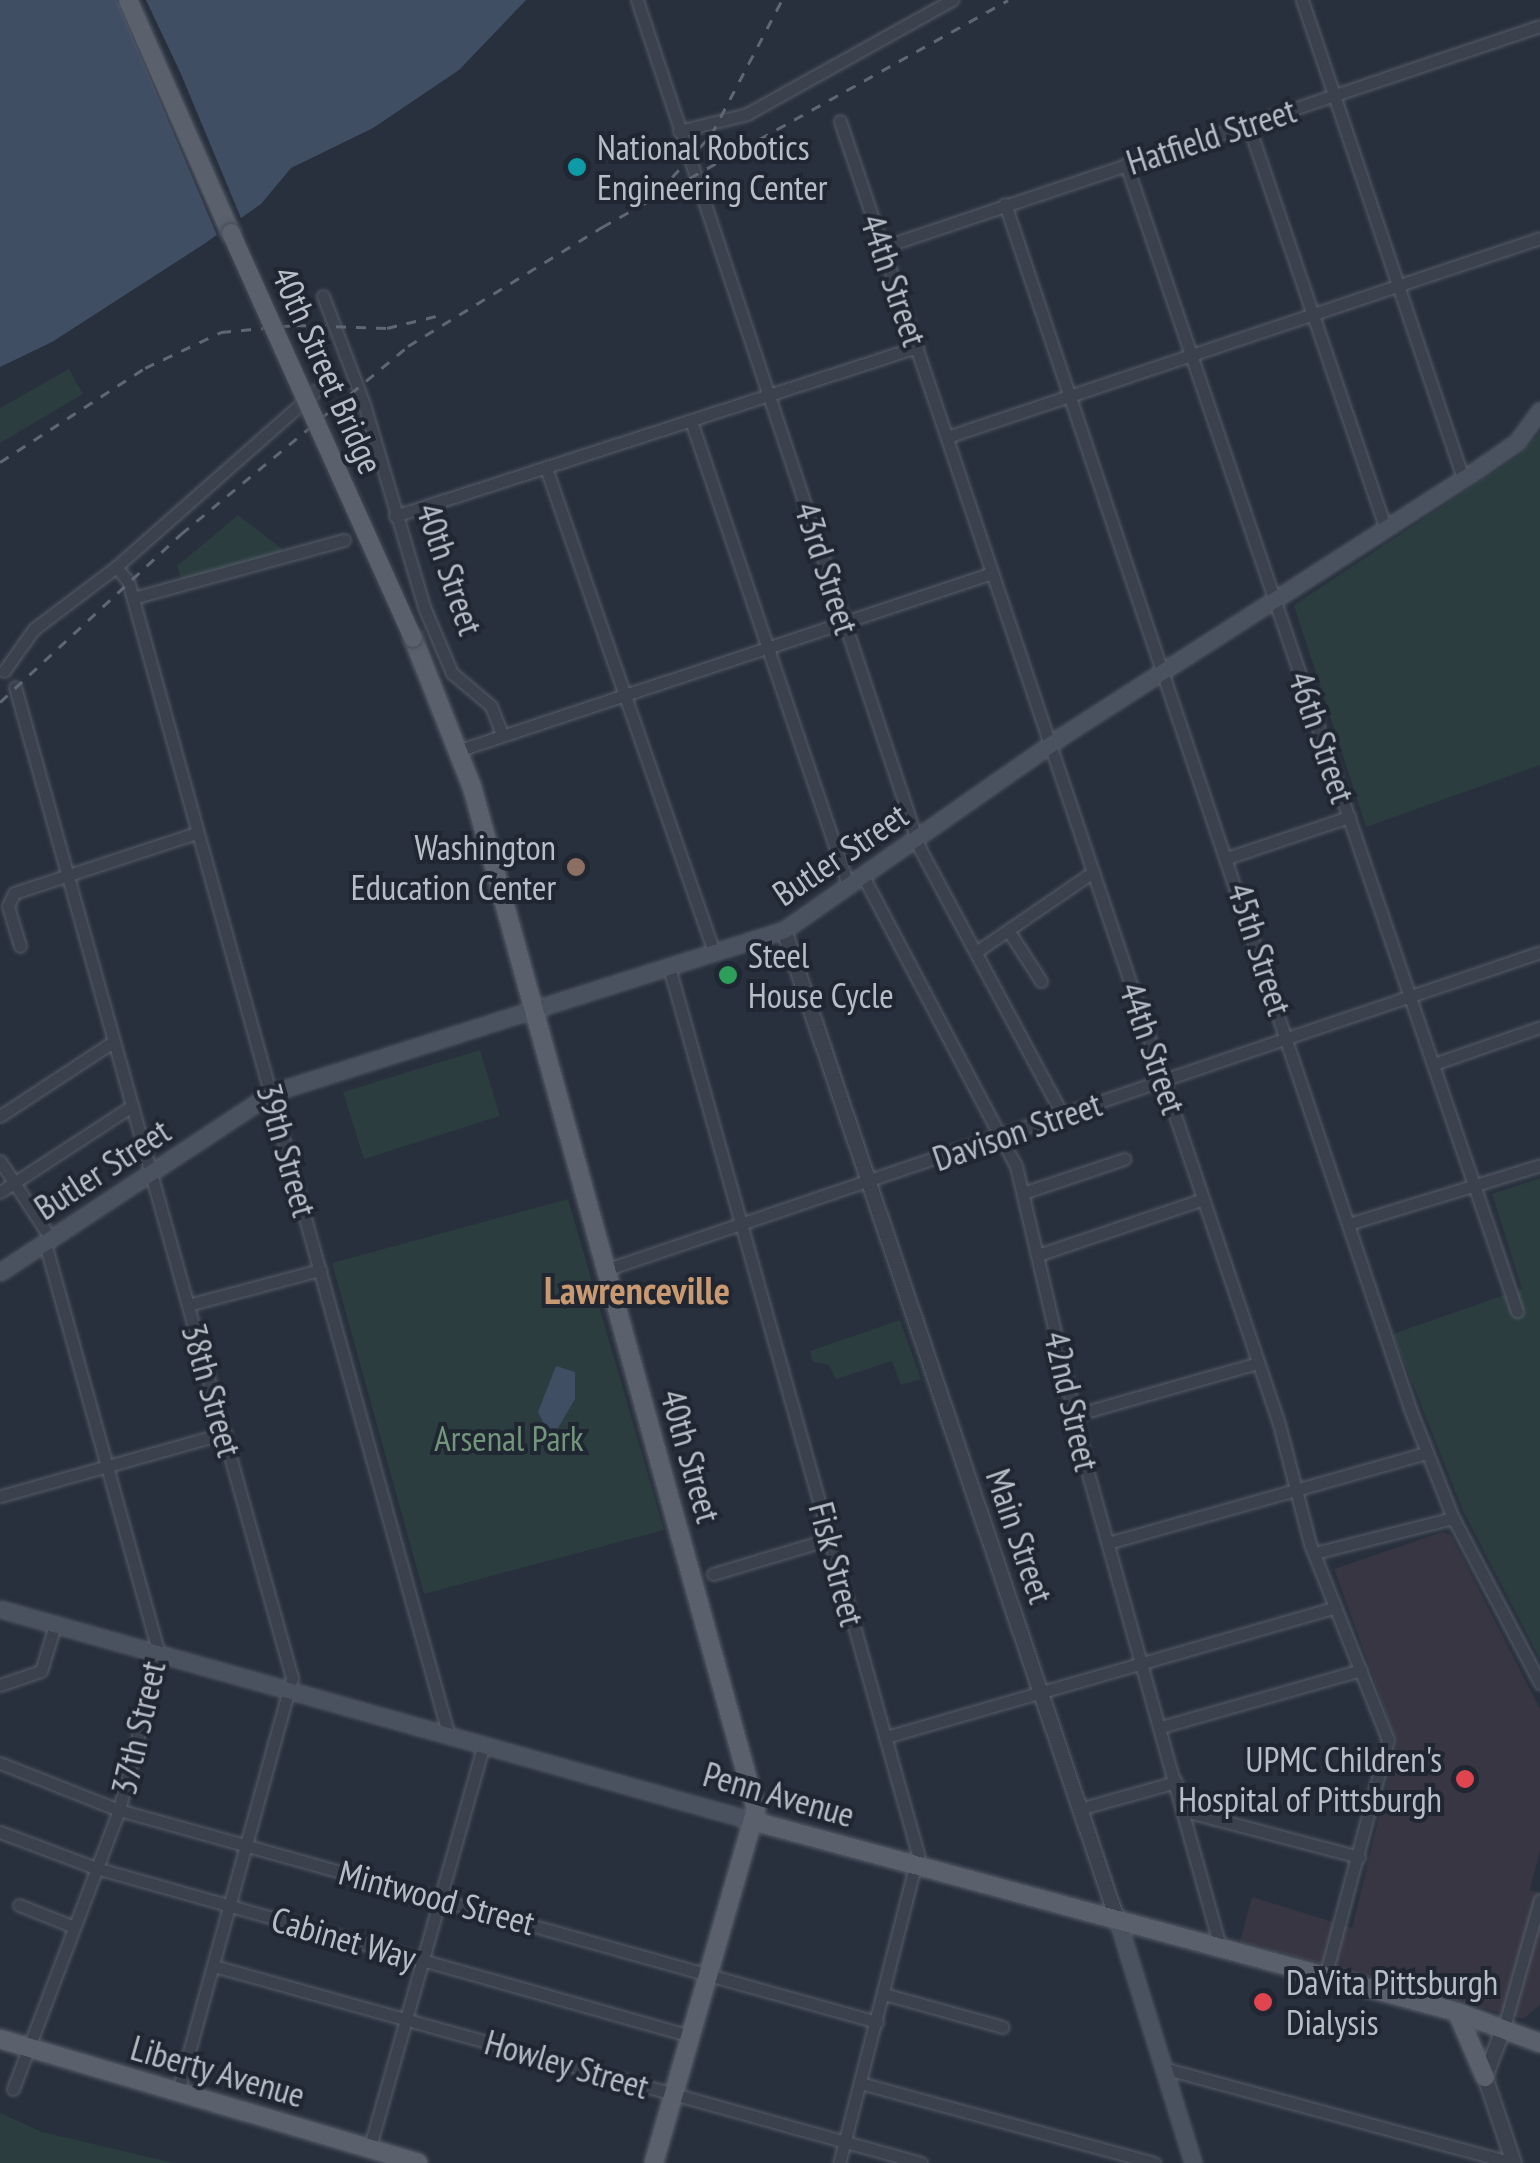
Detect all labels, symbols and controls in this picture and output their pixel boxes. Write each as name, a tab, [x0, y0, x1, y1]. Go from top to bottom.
street label: Hatfield Street	[1121, 89, 1301, 183]
place label: National Robotics Engineering Center	[597, 126, 827, 208]
marker: National Robotics Engineering Center	[566, 156, 588, 178]
street label: 44th Street	[852, 209, 936, 351]
street label: 40th Street Bridge	[264, 260, 392, 480]
street label: 43rd Street	[786, 497, 868, 639]
street label: 40th Street	[408, 498, 492, 640]
street label: 46th Street	[1280, 666, 1364, 808]
street label: Butler Street	[765, 794, 915, 914]
place label: Washington Education Center	[351, 826, 556, 908]
marker: Washington Education Center	[565, 856, 587, 878]
street label: 45th Street	[1219, 878, 1301, 1020]
place label: Steel House Cycle	[748, 934, 894, 1016]
marker: Steel House Cycle	[717, 964, 739, 986]
street label: 44th Street	[1111, 977, 1195, 1119]
street label: 39th Street	[248, 1079, 326, 1221]
street label: Davison Street	[927, 1083, 1107, 1179]
street label: Butler Street	[26, 1110, 178, 1228]
district label: Lawrenceville	[544, 1267, 730, 1313]
street label: 38th Street	[173, 1319, 251, 1461]
street label: 42nd Street	[1036, 1327, 1108, 1475]
street label: 40th Street	[652, 1385, 730, 1527]
park label: Arsenal Park	[434, 1417, 584, 1459]
street label: Main Street	[977, 1463, 1063, 1609]
street label: Fisk Street	[800, 1497, 874, 1631]
street label: 37th Street	[102, 1657, 174, 1799]
place label: UPMC Children's Hospital of Pittsburgh	[1178, 1738, 1442, 1820]
street label: Penn Avenue	[698, 1752, 860, 1836]
marker: UPMC Children's Hospital of Pittsburgh	[1452, 1766, 1478, 1792]
street label: Mintwood Street	[335, 1851, 539, 1943]
street label: Cabinet Way	[267, 1897, 421, 1979]
place label: DaVita Pittsburgh Dialysis	[1286, 1961, 1498, 2043]
marker: DaVita Pittsburgh Dialysis	[1250, 1989, 1276, 2015]
street label: Howley Street	[480, 2020, 654, 2108]
street label: Liberty Avenue	[125, 2026, 311, 2116]

